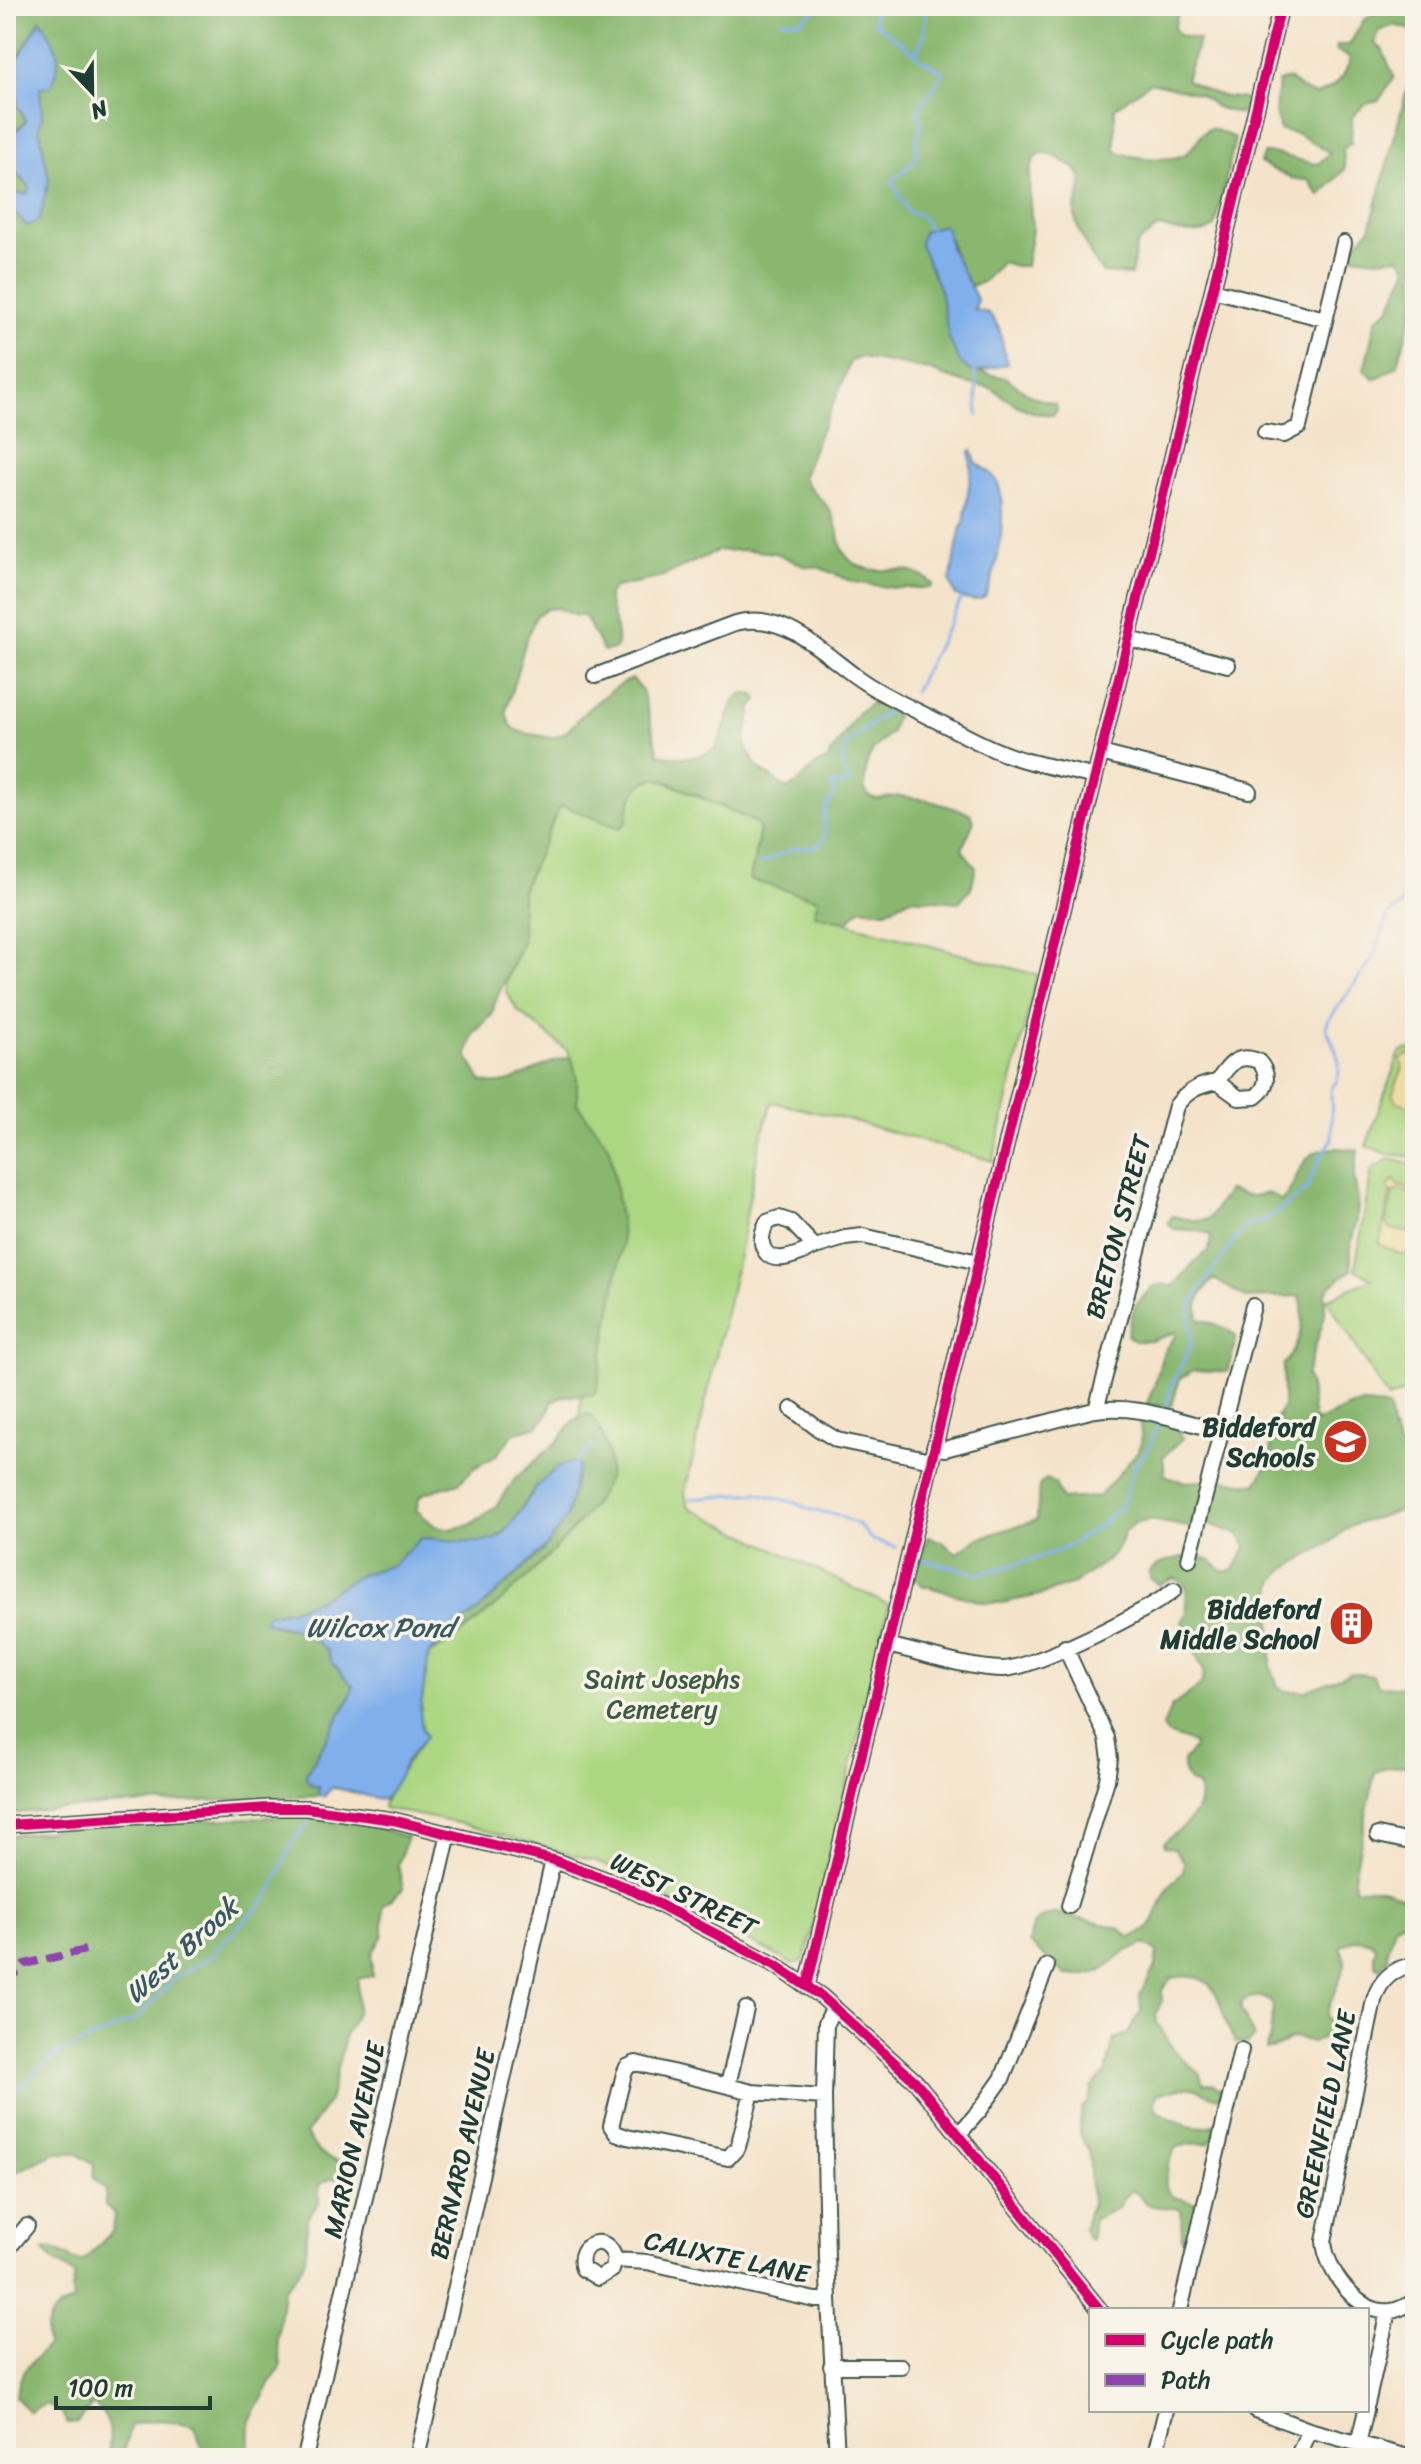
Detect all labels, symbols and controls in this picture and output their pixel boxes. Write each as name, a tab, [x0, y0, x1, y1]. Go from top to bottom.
north arrow	[52, 52, 132, 132]
text: N	[84, 89, 115, 131]
street label: BRETON STREET	[1071, 1128, 1165, 1324]
place label: Biddeford Schools	[1202, 1404, 1317, 1480]
school or university icon: Biddeford Schools	[1322, 1418, 1370, 1466]
place label: Biddeford Middle School	[1159, 1586, 1322, 1662]
building icon: Biddeford Middle School	[1327, 1600, 1375, 1648]
water label: Wilcox Pond	[306, 1603, 461, 1652]
park label: Saint Josephs Cemetery	[584, 1656, 740, 1732]
street label: WEST STREET	[602, 1838, 767, 1950]
water label: West Brook	[113, 1883, 252, 2016]
street label: GREENFIELD LANE	[1280, 2004, 1370, 2222]
street label: MARION AVENUE	[309, 2036, 399, 2243]
street label: BERNARD AVENUE	[415, 2043, 509, 2264]
street label: CALIXTE LANE	[640, 2217, 815, 2297]
legend	[1089, 2308, 1369, 2412]
text: Cycle path	[1161, 2319, 1274, 2361]
text: Path	[1161, 2359, 1211, 2401]
scale bar	[56, 2360, 210, 2410]
text: 100 m	[68, 2367, 133, 2409]

